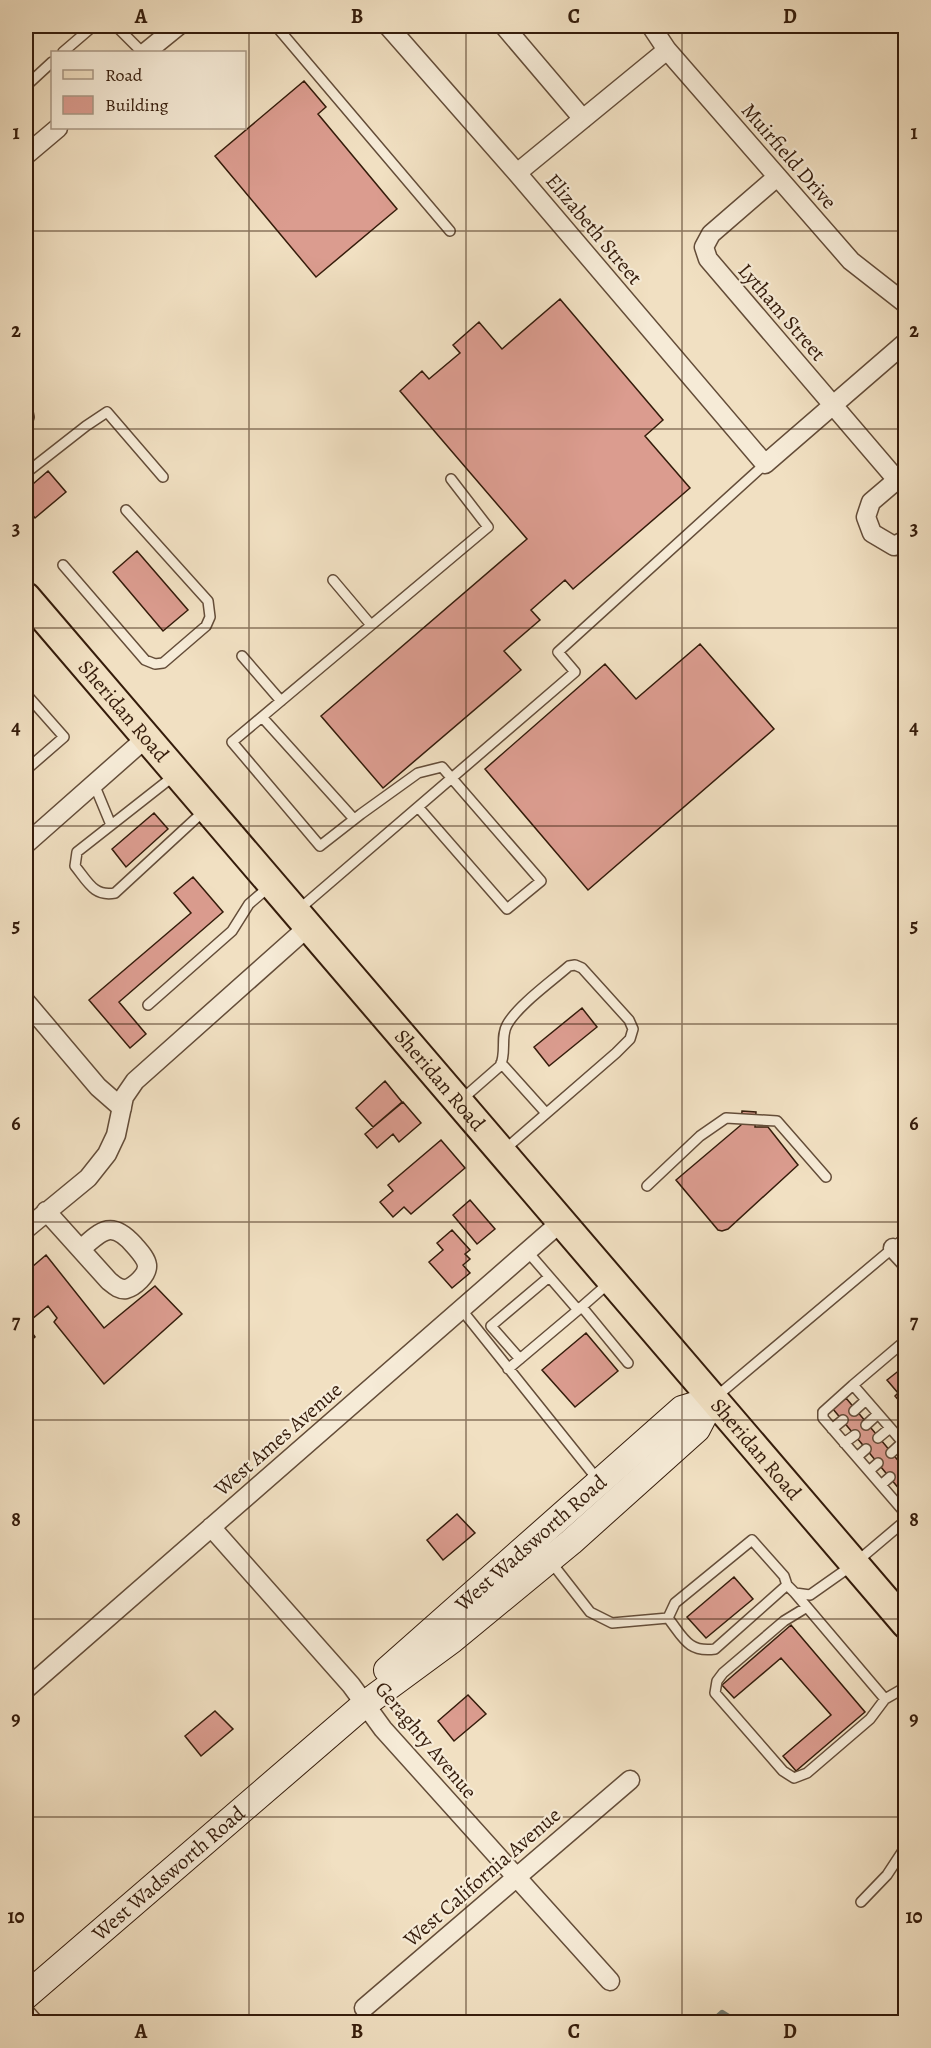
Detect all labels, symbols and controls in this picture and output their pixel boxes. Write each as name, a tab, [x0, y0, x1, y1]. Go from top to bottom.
text: A	[134, 3, 148, 30]
text: B	[351, 3, 363, 30]
text: C	[568, 3, 580, 30]
text: D	[783, 3, 797, 30]
legend	[51, 51, 246, 129]
text: Road	[105, 63, 143, 87]
text: Building	[105, 93, 169, 117]
street label: Muirfield Drive	[735, 97, 843, 215]
text: 1	[12, 119, 20, 146]
text: 1	[910, 119, 918, 146]
street label: Elizabeth Street	[539, 168, 649, 290]
street label: Lytham Street	[732, 257, 832, 367]
text: 2	[11, 317, 21, 344]
text: 2	[909, 317, 919, 344]
text: 3	[12, 515, 20, 542]
text: 3	[910, 515, 918, 542]
street label: Sheridan Road	[72, 654, 176, 768]
text: 4	[11, 714, 21, 741]
text: 4	[909, 714, 919, 741]
text: 5	[12, 912, 20, 939]
text: 5	[910, 912, 918, 939]
street label: Sheridan Road	[388, 1023, 492, 1137]
text: 6	[11, 1110, 21, 1137]
text: 6	[909, 1110, 919, 1137]
text: 7	[12, 1308, 21, 1335]
text: 7	[910, 1308, 919, 1335]
street label: West Ames Avenue	[207, 1376, 348, 1503]
street label: Sheridan Road	[704, 1392, 808, 1507]
street label: West Wadsworth Road	[448, 1468, 613, 1618]
text: 8	[11, 1506, 21, 1533]
text: 8	[909, 1506, 919, 1533]
street label: Geraghty Avenue	[369, 1675, 483, 1805]
text: 9	[11, 1705, 21, 1732]
text: 9	[909, 1705, 919, 1732]
street label: West Wadsworth Road	[85, 1799, 251, 1948]
street label: West California Avenue	[397, 1801, 567, 1954]
text: 10	[7, 1903, 25, 1930]
text: 10	[905, 1903, 923, 1930]
text: A	[134, 2018, 148, 2045]
text: B	[351, 2018, 363, 2045]
text: C	[568, 2018, 580, 2045]
text: D	[783, 2018, 797, 2045]

